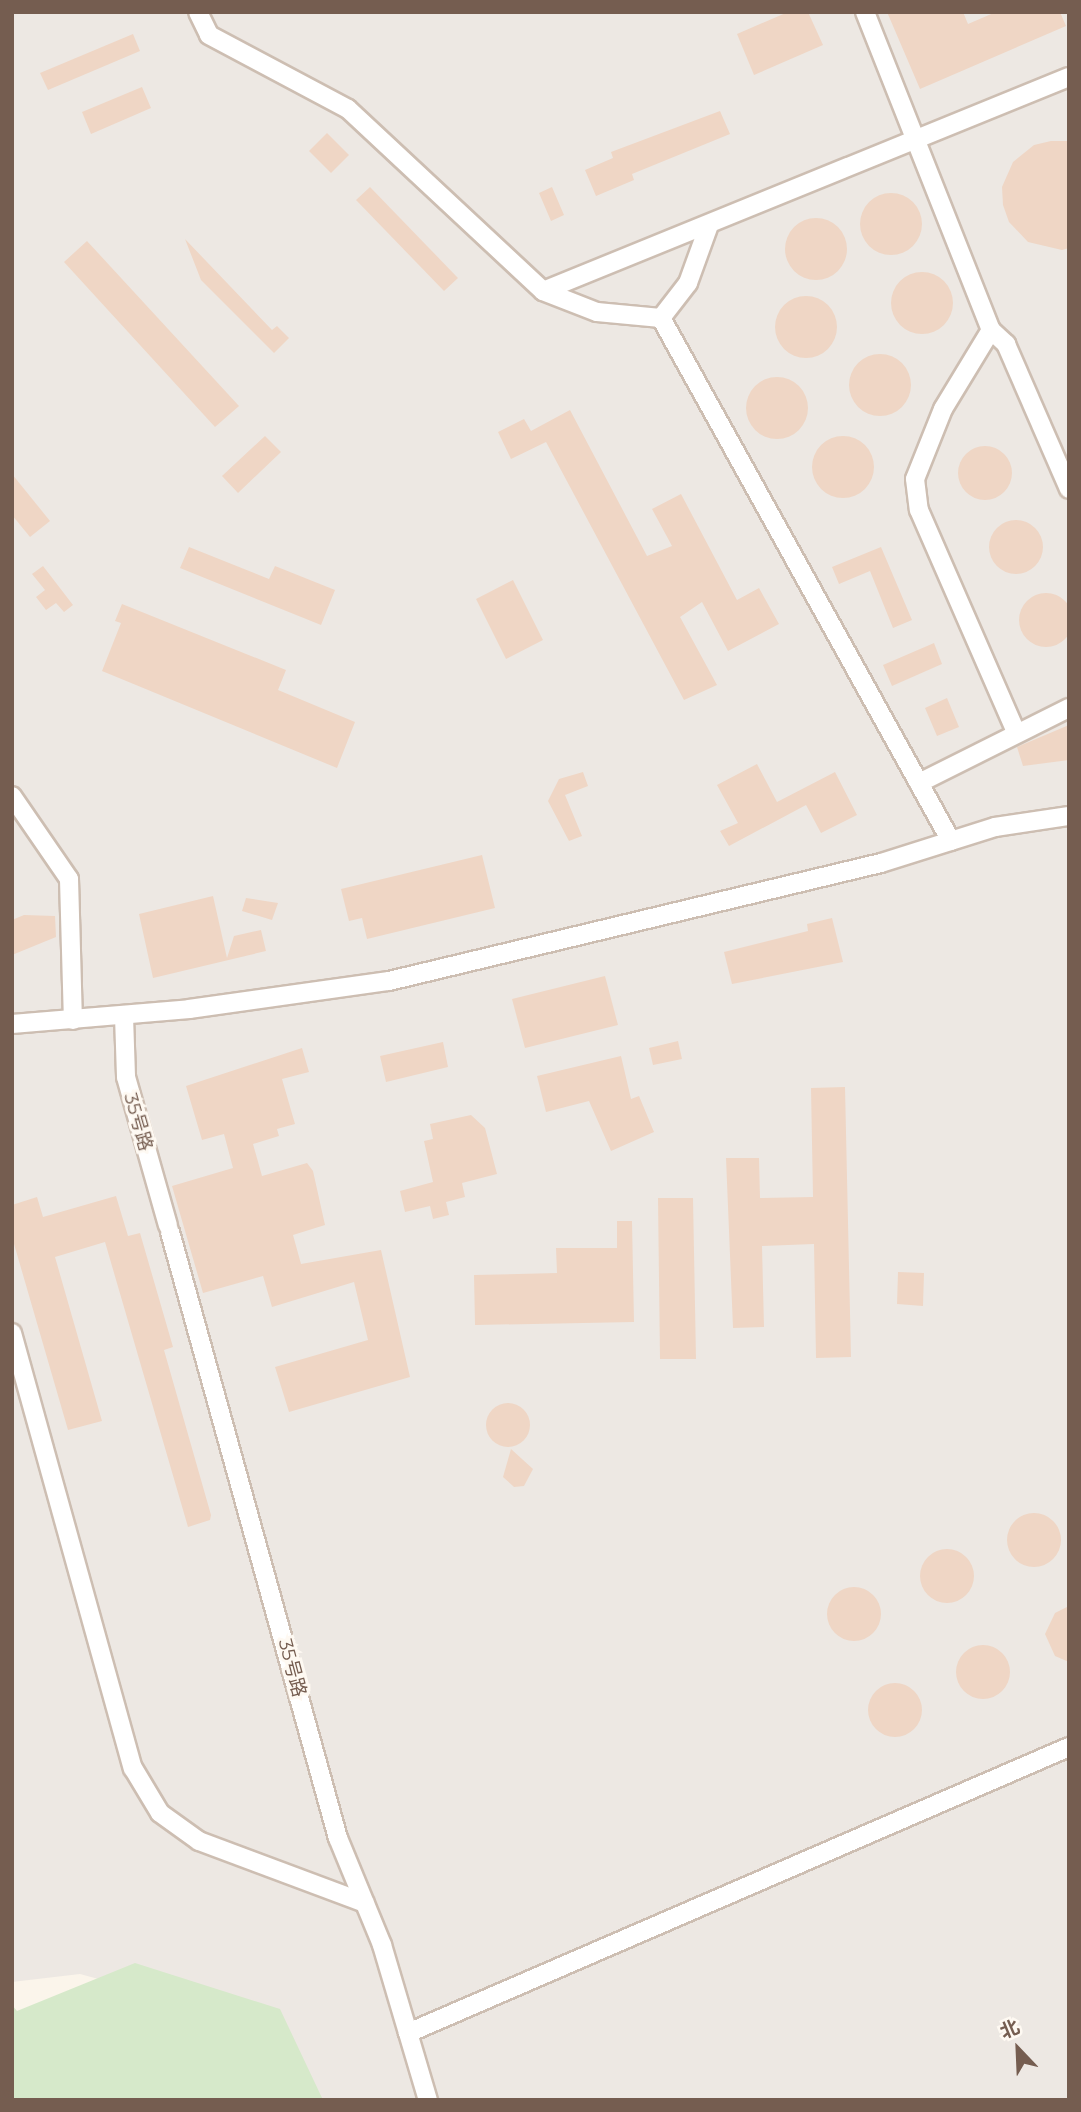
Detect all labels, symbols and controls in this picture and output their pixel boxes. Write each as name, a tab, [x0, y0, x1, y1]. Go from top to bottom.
street label: 35号路	[119, 1090, 157, 1154]
street label: 35号路	[273, 1636, 311, 1700]
north arrow	[983, 2014, 1053, 2084]
text: 北	[996, 2015, 1023, 2044]

